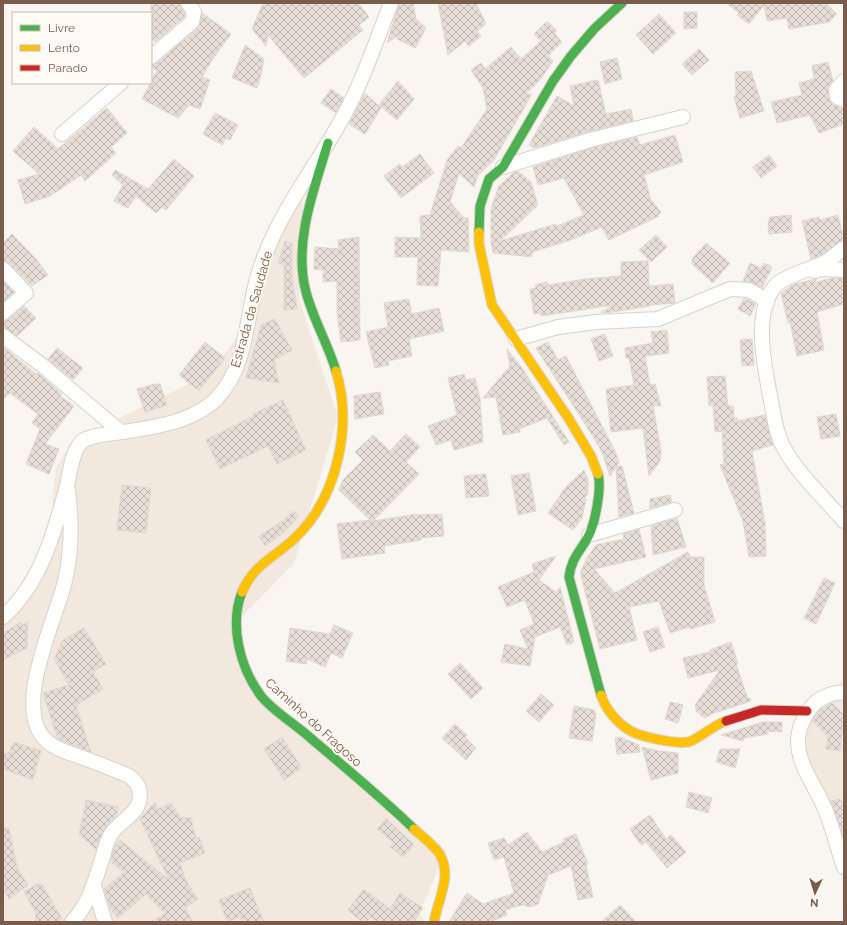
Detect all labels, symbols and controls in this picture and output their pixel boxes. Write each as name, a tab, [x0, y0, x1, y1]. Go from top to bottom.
legend	[12, 12, 152, 84]
text: Livre	[48, 21, 75, 35]
text: Lento	[48, 41, 80, 55]
text: Parado	[48, 61, 87, 75]
street label: Estrada da Saudade	[228, 249, 275, 369]
street label: Caminho do Fragoso	[262, 675, 365, 770]
north arrow	[795, 873, 835, 913]
text: N	[810, 896, 819, 909]

